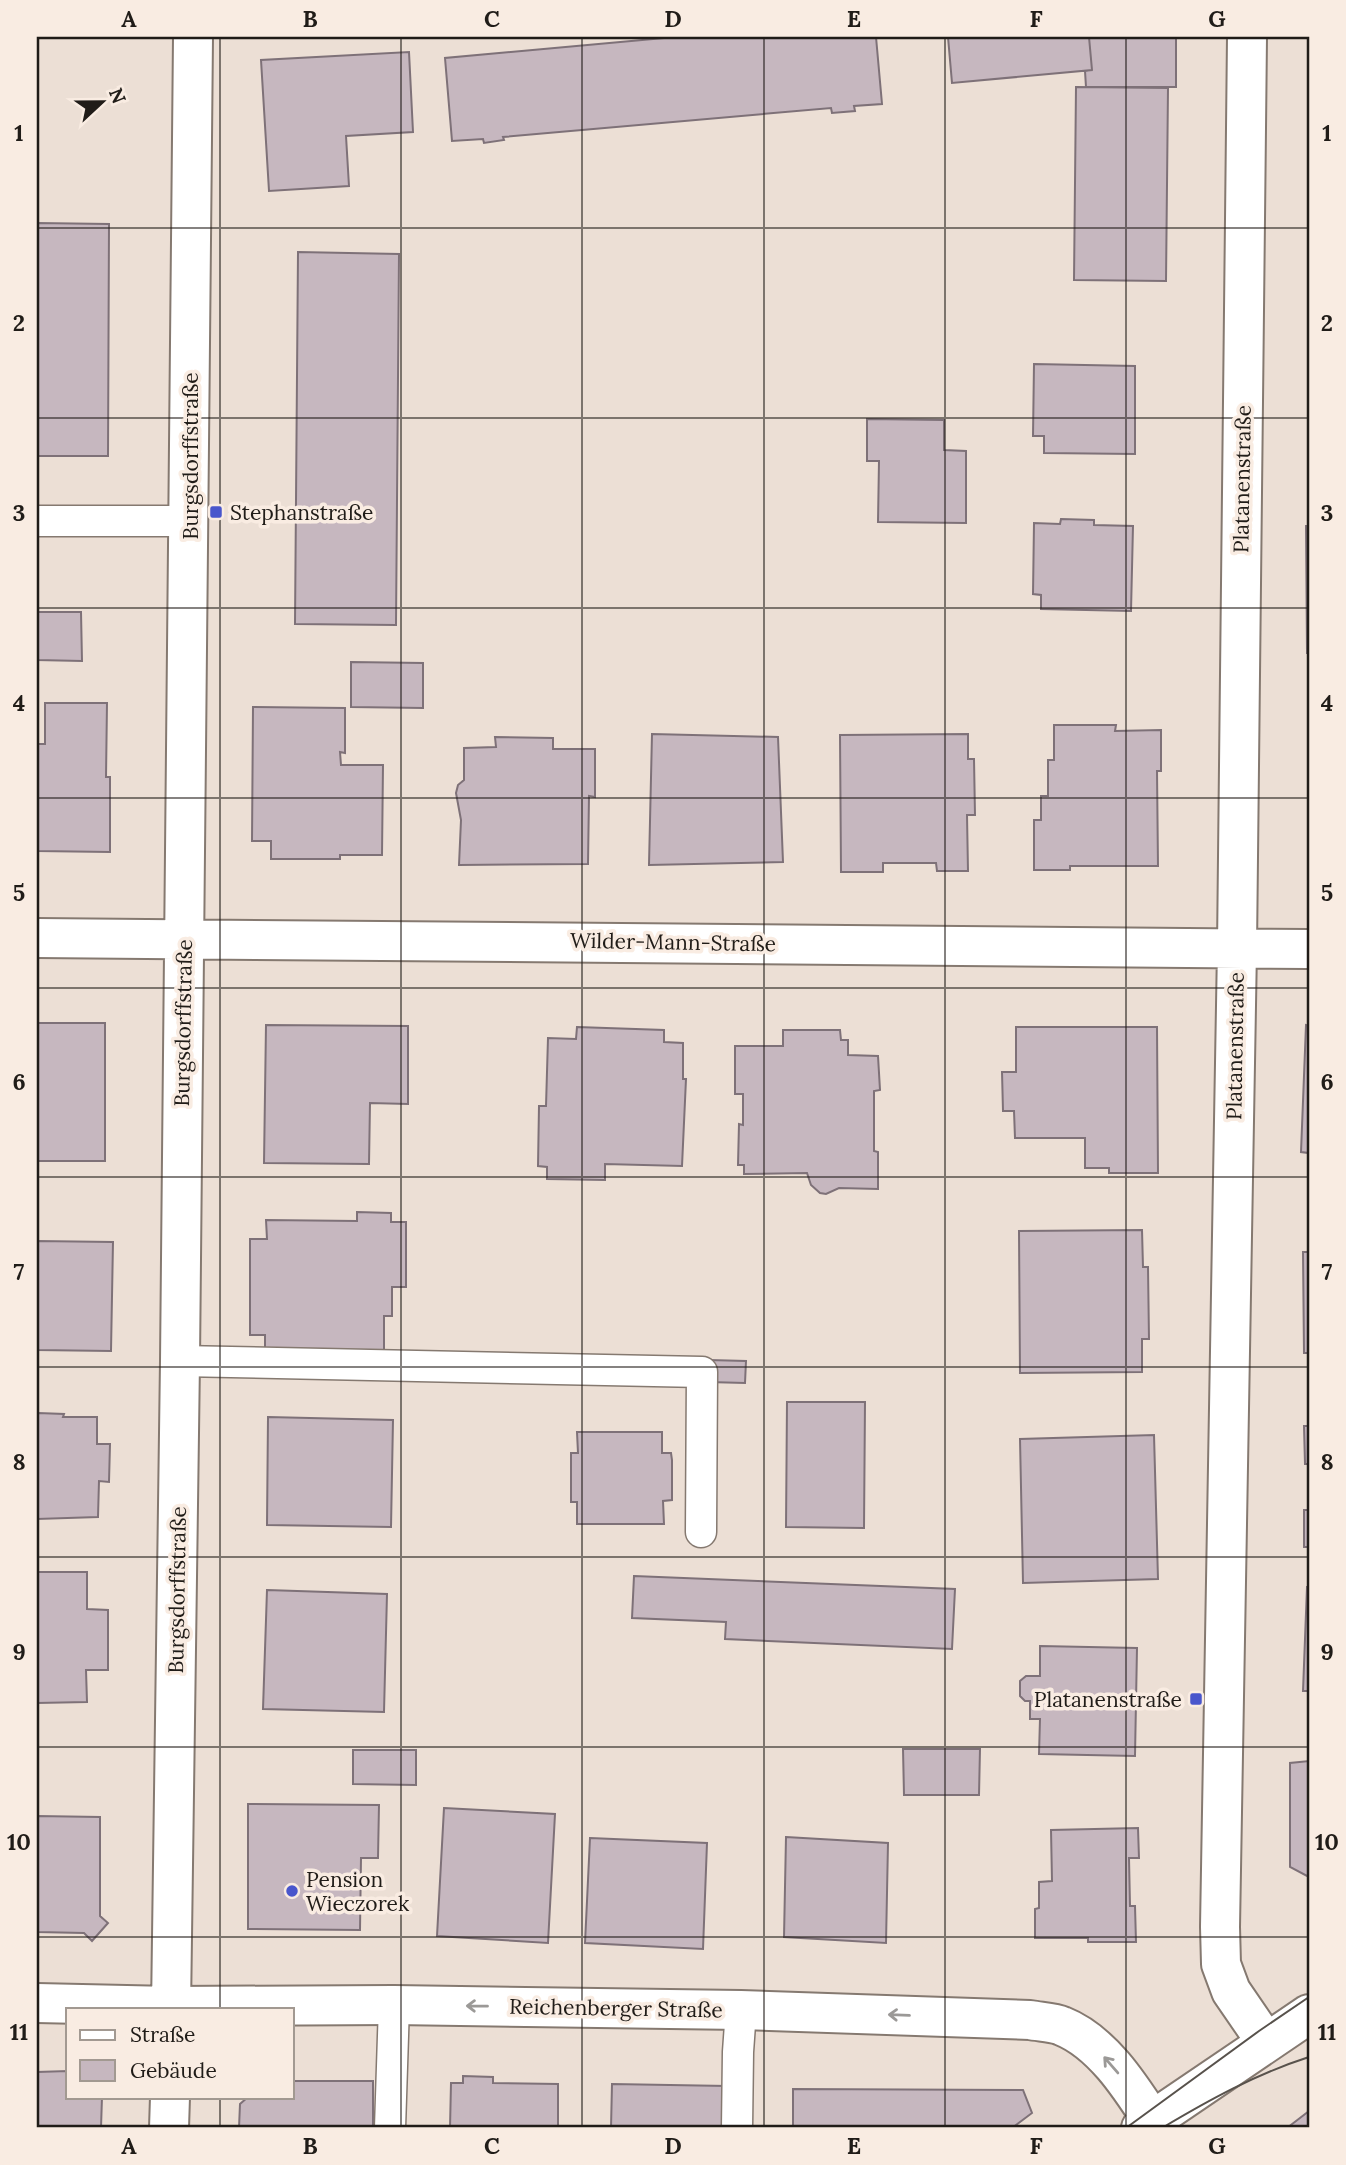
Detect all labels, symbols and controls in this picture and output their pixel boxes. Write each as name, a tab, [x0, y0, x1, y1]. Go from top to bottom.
text: A	[121, 4, 137, 33]
text: B	[302, 4, 318, 33]
text: C	[484, 4, 500, 33]
text: D	[664, 4, 682, 33]
text: E	[847, 4, 861, 33]
text: F	[1029, 4, 1043, 33]
text: G	[1208, 4, 1226, 33]
north arrow	[66, 66, 136, 136]
text: N	[104, 84, 132, 107]
text: 1	[14, 118, 24, 147]
text: 1	[1322, 118, 1332, 147]
text: 2	[13, 308, 25, 337]
text: 2	[1321, 308, 1333, 337]
street label: Burgsdorffstraße	[177, 372, 204, 540]
street label: Platanenstraße	[1227, 405, 1257, 553]
text: 3	[13, 498, 25, 527]
text: 3	[1321, 498, 1333, 527]
place label: Stephanstraße	[230, 499, 373, 526]
marker: Stephanstraße	[208, 504, 224, 520]
text: 4	[13, 688, 25, 717]
text: 4	[1321, 688, 1333, 717]
text: 5	[13, 878, 25, 907]
text: 5	[1321, 878, 1333, 907]
street label: Wilder-Mann-Straße	[570, 927, 776, 957]
street label: Burgsdorffstraße	[168, 939, 198, 1107]
street label: Platanenstraße	[1220, 972, 1250, 1120]
text: 6	[12, 1067, 26, 1096]
text: 6	[1320, 1067, 1334, 1096]
text: 7	[14, 1257, 25, 1286]
text: 7	[1322, 1257, 1333, 1286]
text: 8	[12, 1447, 26, 1476]
text: 8	[1320, 1447, 1334, 1476]
street label: Burgsdorffstraße	[162, 1506, 192, 1674]
text: 9	[12, 1637, 26, 1666]
text: 9	[1320, 1637, 1334, 1666]
place label: Platanenstraße	[1034, 1686, 1182, 1713]
marker: Platanenstraße	[1188, 1691, 1204, 1707]
text: 10	[7, 1827, 31, 1856]
text: 10	[1315, 1827, 1339, 1856]
place label: Pension Wieczorek	[306, 1866, 410, 1917]
marker: Pension Wieczorek	[284, 1883, 300, 1899]
street label: Reichenberger Straße	[509, 1993, 723, 2023]
one-way arrow	[465, 2000, 488, 2013]
legend	[66, 2008, 294, 2098]
one-way arrow	[888, 2009, 911, 2022]
text: 11	[10, 2017, 28, 2046]
text: 11	[1318, 2017, 1336, 2046]
text: Straße	[130, 2021, 195, 2048]
text: Gebäude	[130, 2057, 217, 2084]
one-way arrow	[1103, 2057, 1119, 2075]
text: A	[121, 2131, 137, 2160]
text: B	[302, 2131, 318, 2160]
text: C	[484, 2131, 500, 2160]
text: D	[664, 2131, 682, 2160]
text: E	[847, 2131, 861, 2160]
text: F	[1029, 2131, 1043, 2160]
text: G	[1208, 2131, 1226, 2160]

